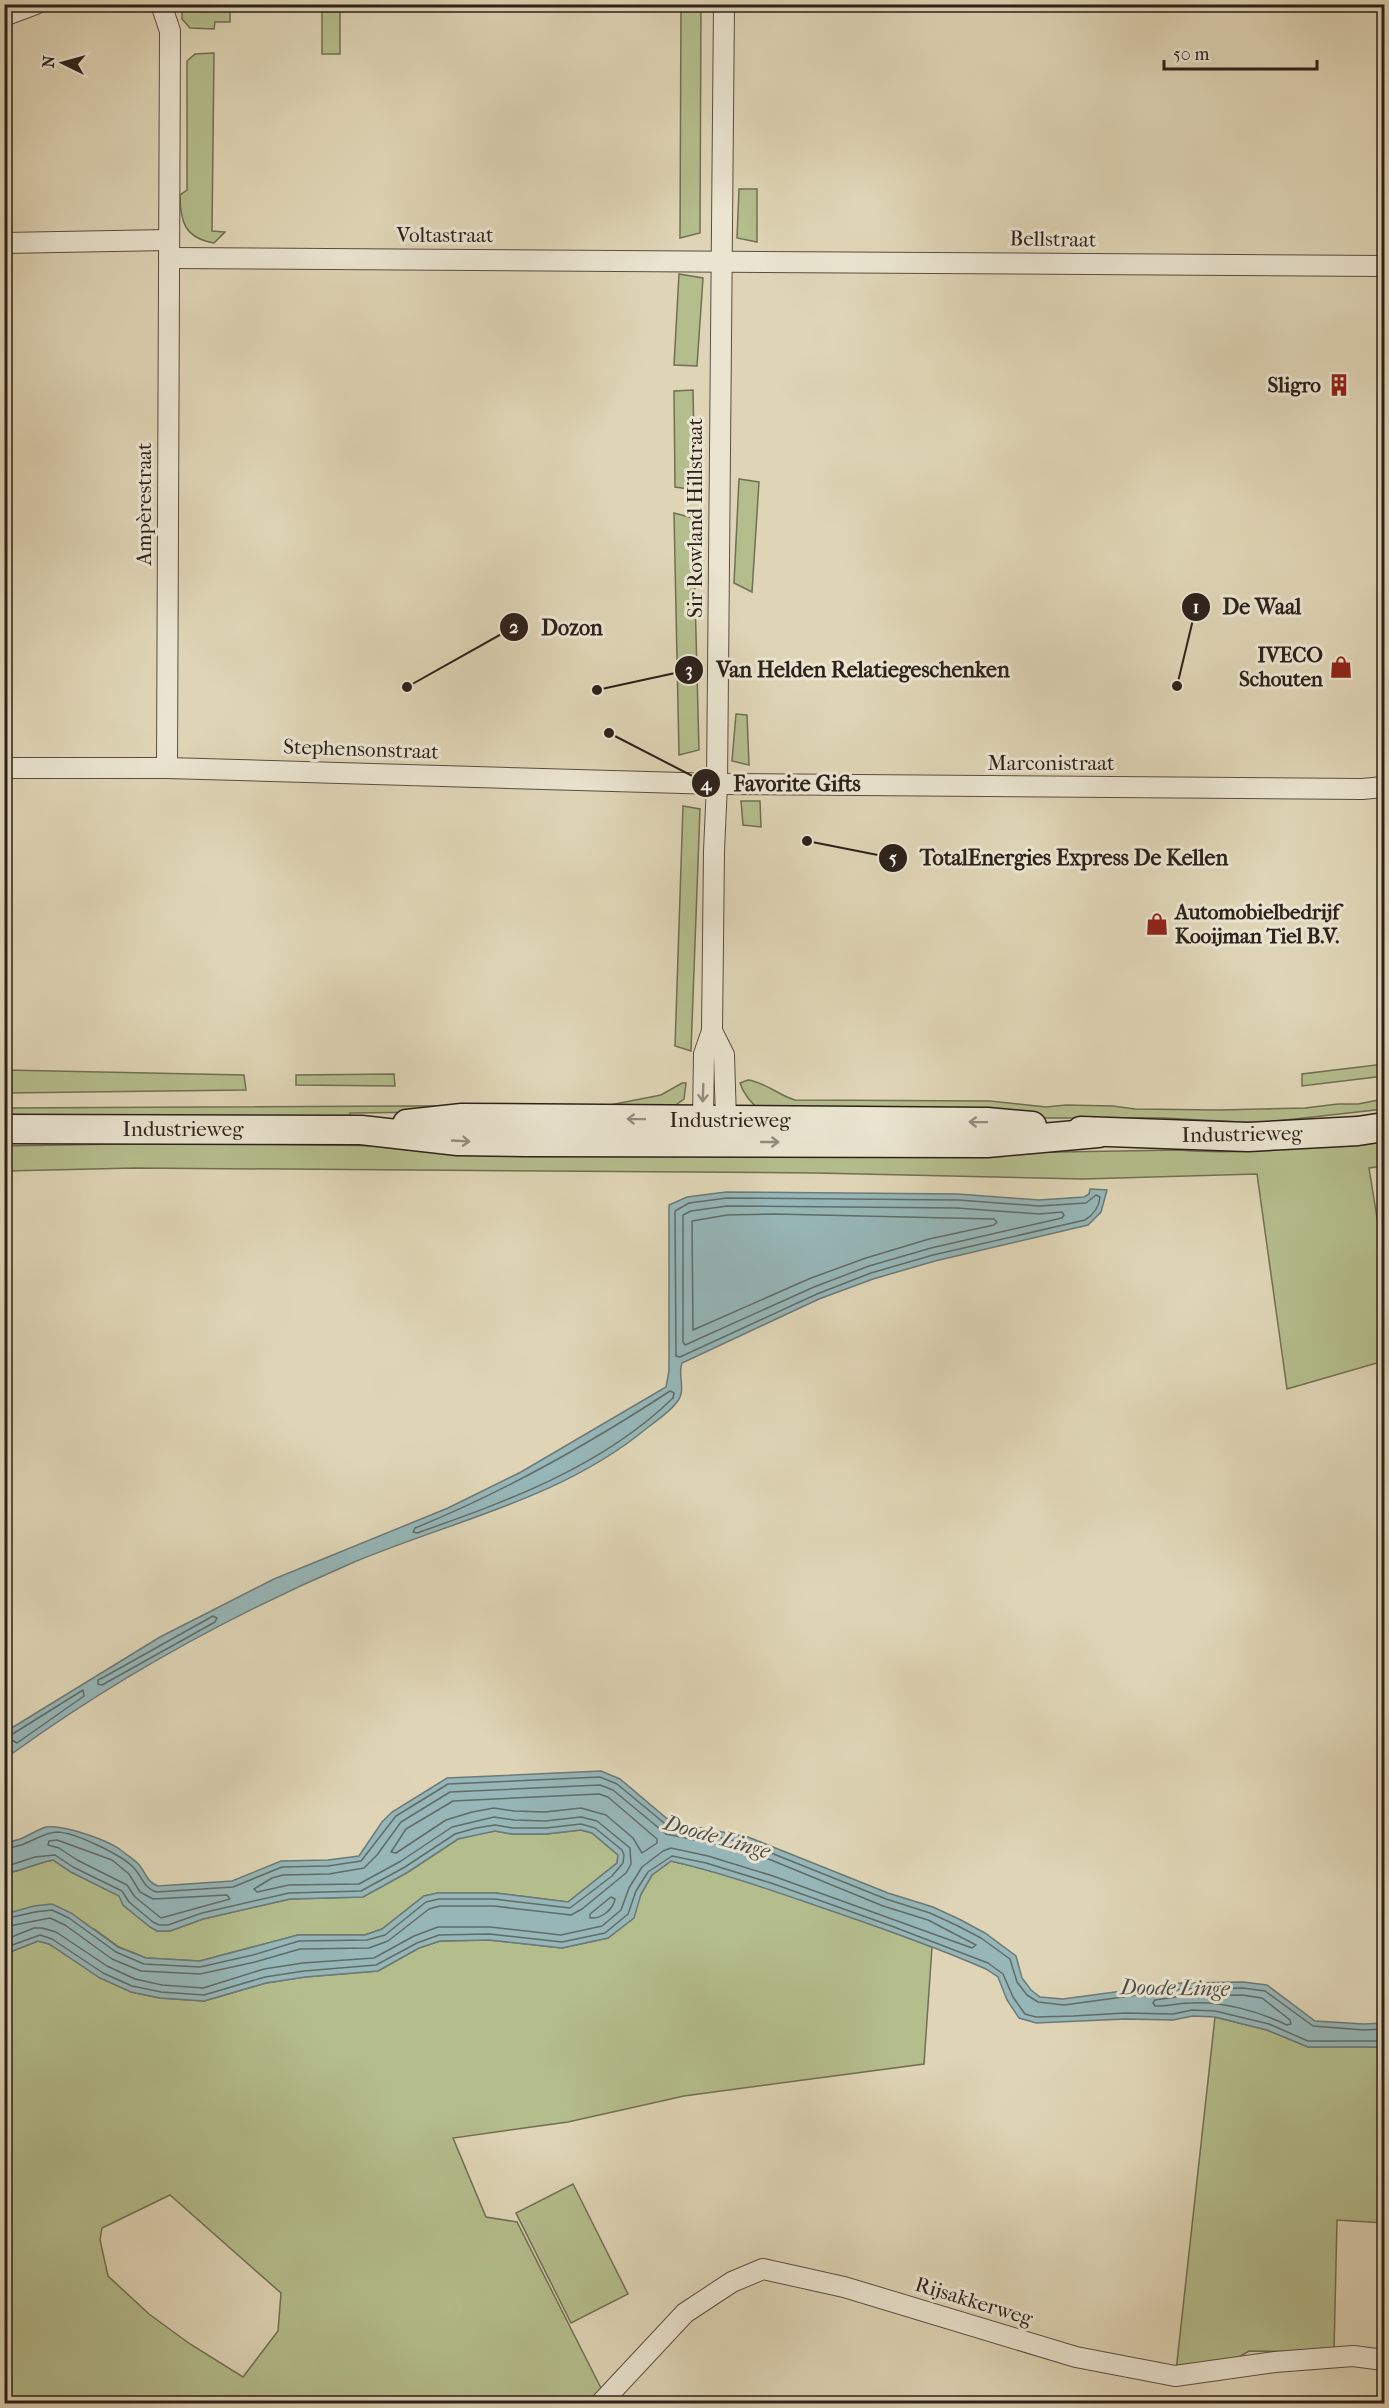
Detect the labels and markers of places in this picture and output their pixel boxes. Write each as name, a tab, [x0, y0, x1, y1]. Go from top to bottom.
building icon: Sligro	[1326, 372, 1352, 398]
place label: Sligro	[1267, 373, 1321, 397]
callout: De Waal	[1181, 587, 1314, 627]
callout: Dozon	[499, 607, 615, 647]
place label: IVECO Schouten	[1239, 643, 1324, 691]
callout: Van Helden Relatiegeschenken	[674, 650, 1022, 690]
shop icon: IVECO Schouten	[1328, 654, 1354, 680]
callout: Favorite Gifts	[691, 763, 873, 803]
callout: TotalEnergies Express De Kellen	[878, 838, 1241, 878]
place label: Automobielbedrijf Kooijman Tiel B.V.	[1173, 900, 1344, 948]
shop icon: Automobielbedrijf Kooijman Tiel B.V.	[1144, 911, 1170, 937]

